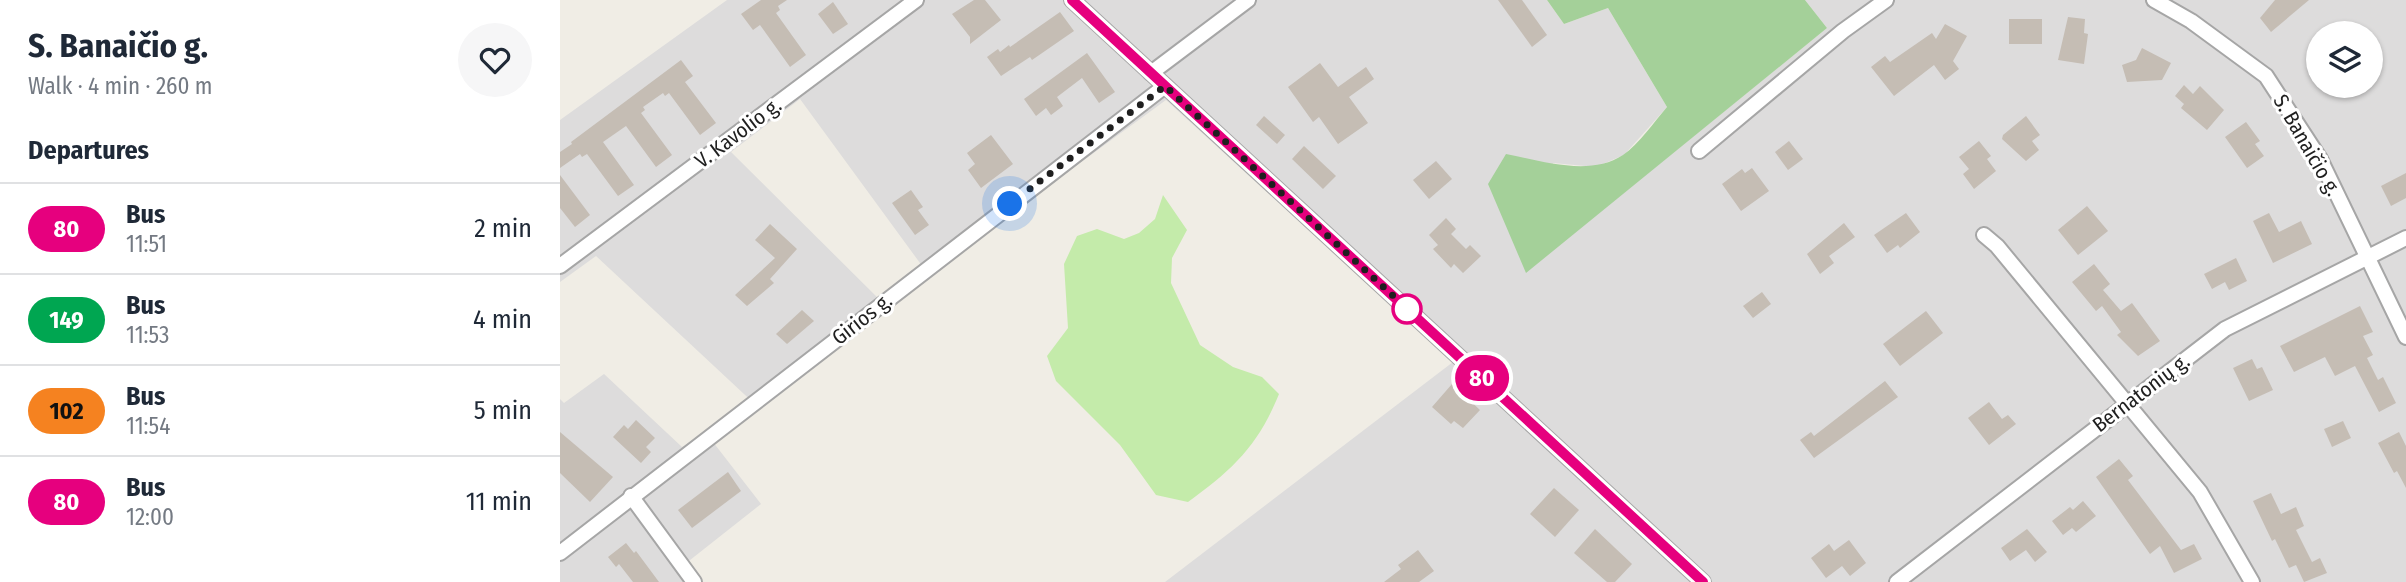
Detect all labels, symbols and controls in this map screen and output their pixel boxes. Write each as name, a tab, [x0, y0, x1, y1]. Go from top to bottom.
map controls	[2306, 21, 2383, 98]
button: layers	[2306, 21, 2383, 98]
button: heart	[458, 23, 532, 97]
text: S. Banaičio g.	[28, 26, 208, 66]
text: Walk · 4 min · 260 m	[28, 72, 213, 100]
street label: S. Banaičio g.	[2268, 90, 2346, 200]
street label: V. Kavolio g.	[690, 92, 786, 174]
text: Departures	[28, 135, 149, 166]
your location	[992, 186, 1027, 221]
text: Bus	[126, 199, 165, 230]
text: 2 min	[474, 213, 532, 244]
text: 80	[54, 215, 79, 243]
text: 11:51	[126, 230, 167, 258]
street label: Girios g.	[827, 287, 897, 351]
text: Bus	[126, 290, 165, 321]
unlabelled marker	[1392, 294, 1422, 324]
text: 4 min	[473, 304, 532, 335]
text: 149	[49, 306, 84, 334]
text: 11:53	[126, 321, 169, 349]
street label: Bernatonių g.	[2087, 348, 2195, 438]
line badge: 80	[1450, 355, 1514, 401]
text: 80	[1469, 364, 1495, 392]
text: Bus	[126, 381, 165, 412]
text: 5 min	[474, 395, 532, 426]
text: 102	[49, 397, 84, 425]
text: 11:54	[126, 412, 170, 440]
text: Bus	[126, 472, 165, 503]
text: 11 min	[466, 486, 532, 517]
text: 80	[54, 488, 79, 516]
text: 12:00	[126, 503, 174, 531]

